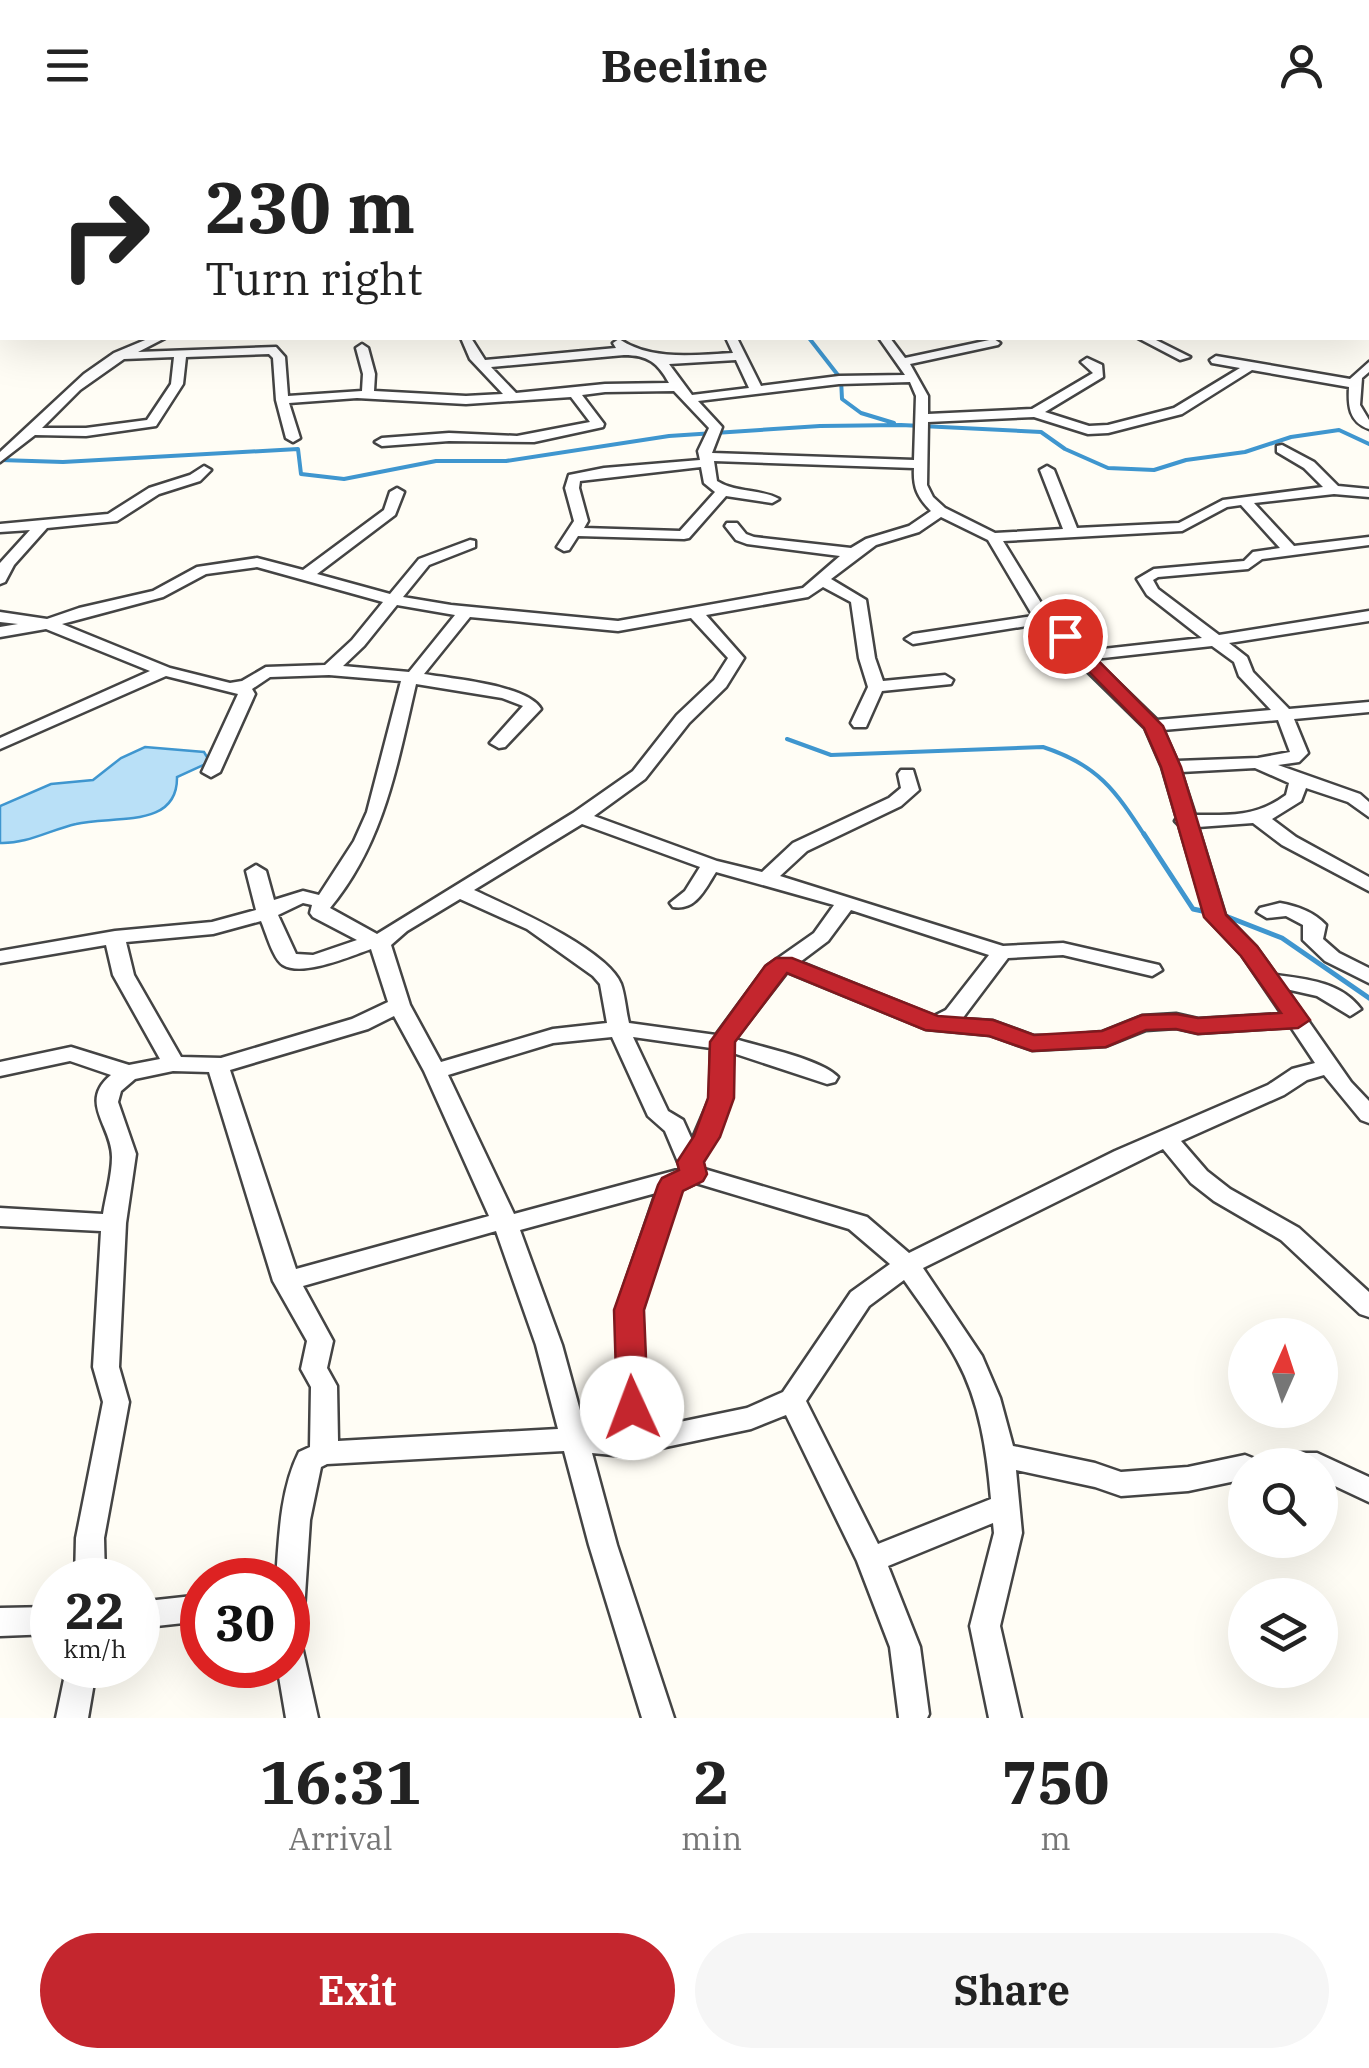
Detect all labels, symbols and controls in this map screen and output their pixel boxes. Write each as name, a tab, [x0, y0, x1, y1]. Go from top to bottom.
text: Beeline	[601, 36, 768, 94]
icon: menu	[40, 38, 95, 93]
icon: person	[1274, 38, 1329, 93]
text: 230 m	[205, 161, 415, 252]
icon: right	[40, 170, 170, 300]
text: Turn right	[205, 249, 423, 307]
pin	[1023, 594, 1108, 679]
icon: arrive	[1038, 609, 1093, 664]
north arrow	[1228, 1318, 1338, 1428]
map controls	[1228, 1318, 1338, 1688]
position arrow	[580, 1356, 684, 1460]
button: search	[1228, 1448, 1338, 1558]
speed limit sign: 30	[180, 1558, 310, 1688]
text: 22	[65, 1578, 125, 1643]
button: layers	[1228, 1578, 1338, 1688]
text: km/h	[63, 1632, 127, 1665]
text: 16:31	[259, 1742, 422, 1821]
text: 2	[694, 1742, 730, 1821]
text: 750	[1002, 1742, 1110, 1821]
text: Arrival	[288, 1817, 393, 1859]
text: min	[681, 1817, 742, 1859]
text: m	[1040, 1817, 1071, 1859]
button: Exit	[40, 1933, 675, 2048]
button: Share	[695, 1933, 1329, 2048]

